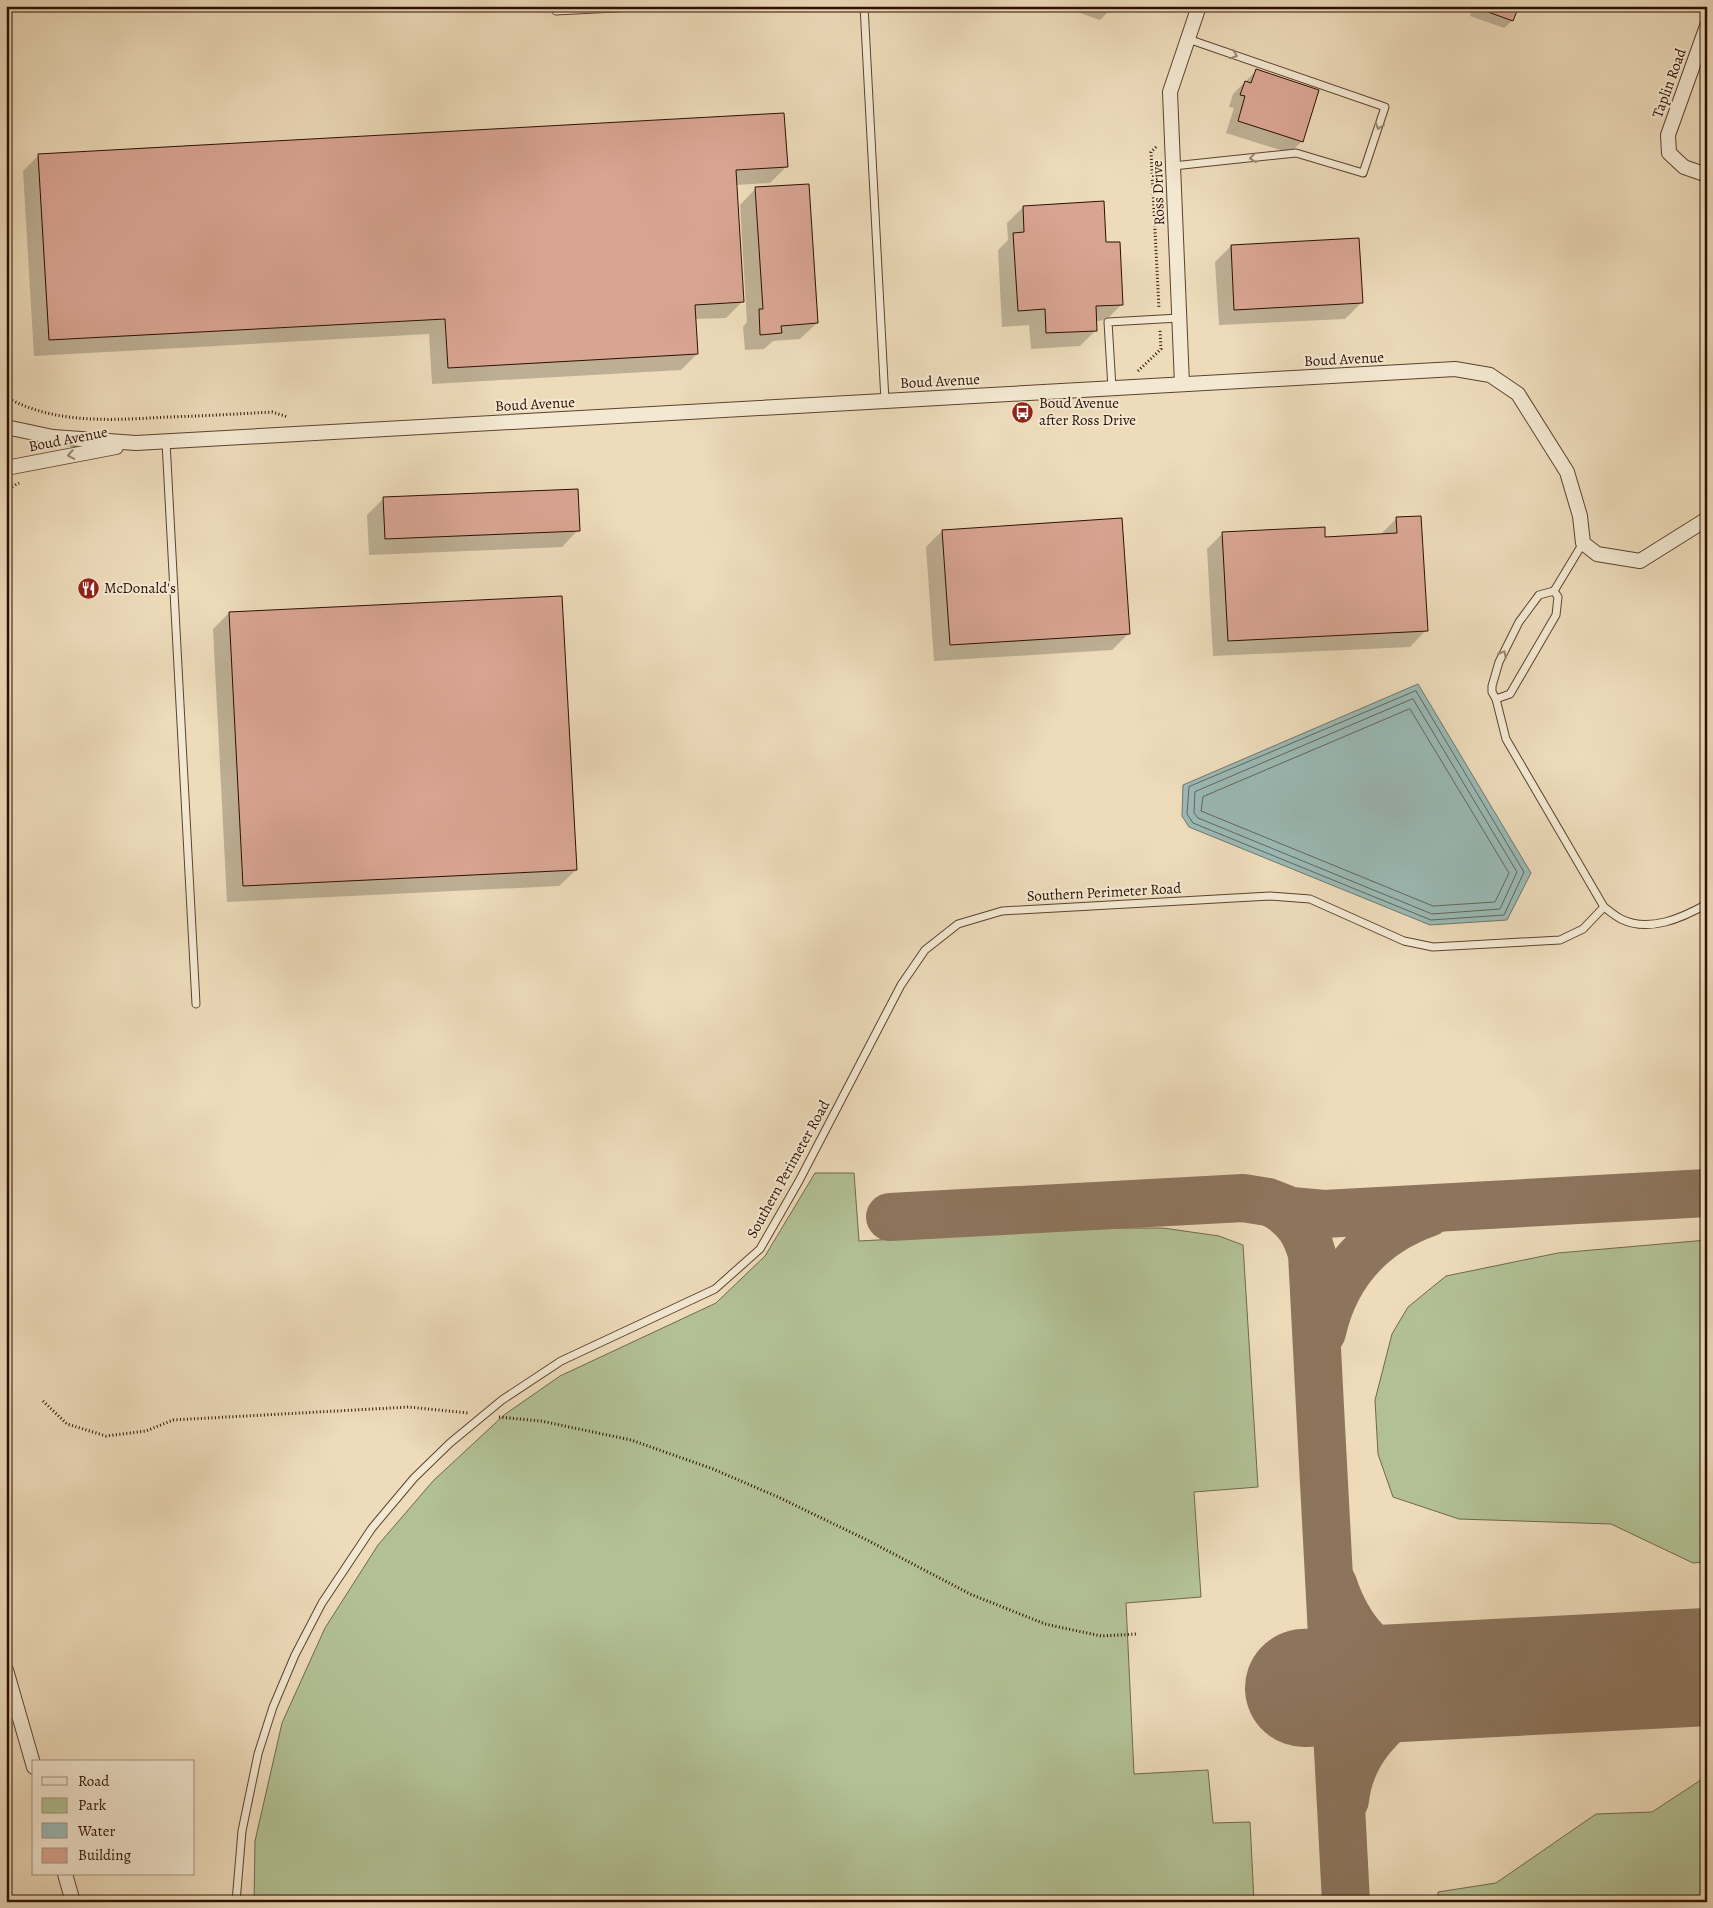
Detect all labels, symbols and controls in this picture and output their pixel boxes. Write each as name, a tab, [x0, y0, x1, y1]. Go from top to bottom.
street label: Taplin Road	[1647, 45, 1691, 121]
one-way arrow	[1229, 49, 1238, 59]
one-way arrow	[1374, 122, 1384, 130]
one-way arrow	[1248, 152, 1256, 163]
street label: Ross Drive	[1147, 160, 1169, 226]
street label: Boud Avenue	[1303, 347, 1385, 371]
street label: Boud Avenue	[899, 369, 981, 393]
street label: Boud Avenue	[494, 392, 576, 416]
place label: Boud Avenue after Ross Drive	[1039, 393, 1136, 430]
bus stop icon: Boud Avenue after Ross Drive	[1011, 400, 1035, 424]
street label: Boud Avenue	[27, 421, 109, 456]
one-way arrow	[66, 449, 75, 459]
restaurant icon: McDonald's	[76, 576, 100, 600]
place label: McDonald's	[104, 578, 176, 598]
one-way arrow	[1497, 650, 1507, 659]
street label: Southern Perimeter Road	[1026, 878, 1183, 906]
street label: Southern Perimeter Road	[742, 1096, 835, 1242]
legend	[32, 1760, 195, 1876]
text: Road	[78, 1771, 110, 1791]
text: Park	[78, 1795, 107, 1815]
text: Water	[77, 1821, 115, 1841]
text: Building	[78, 1845, 131, 1865]

